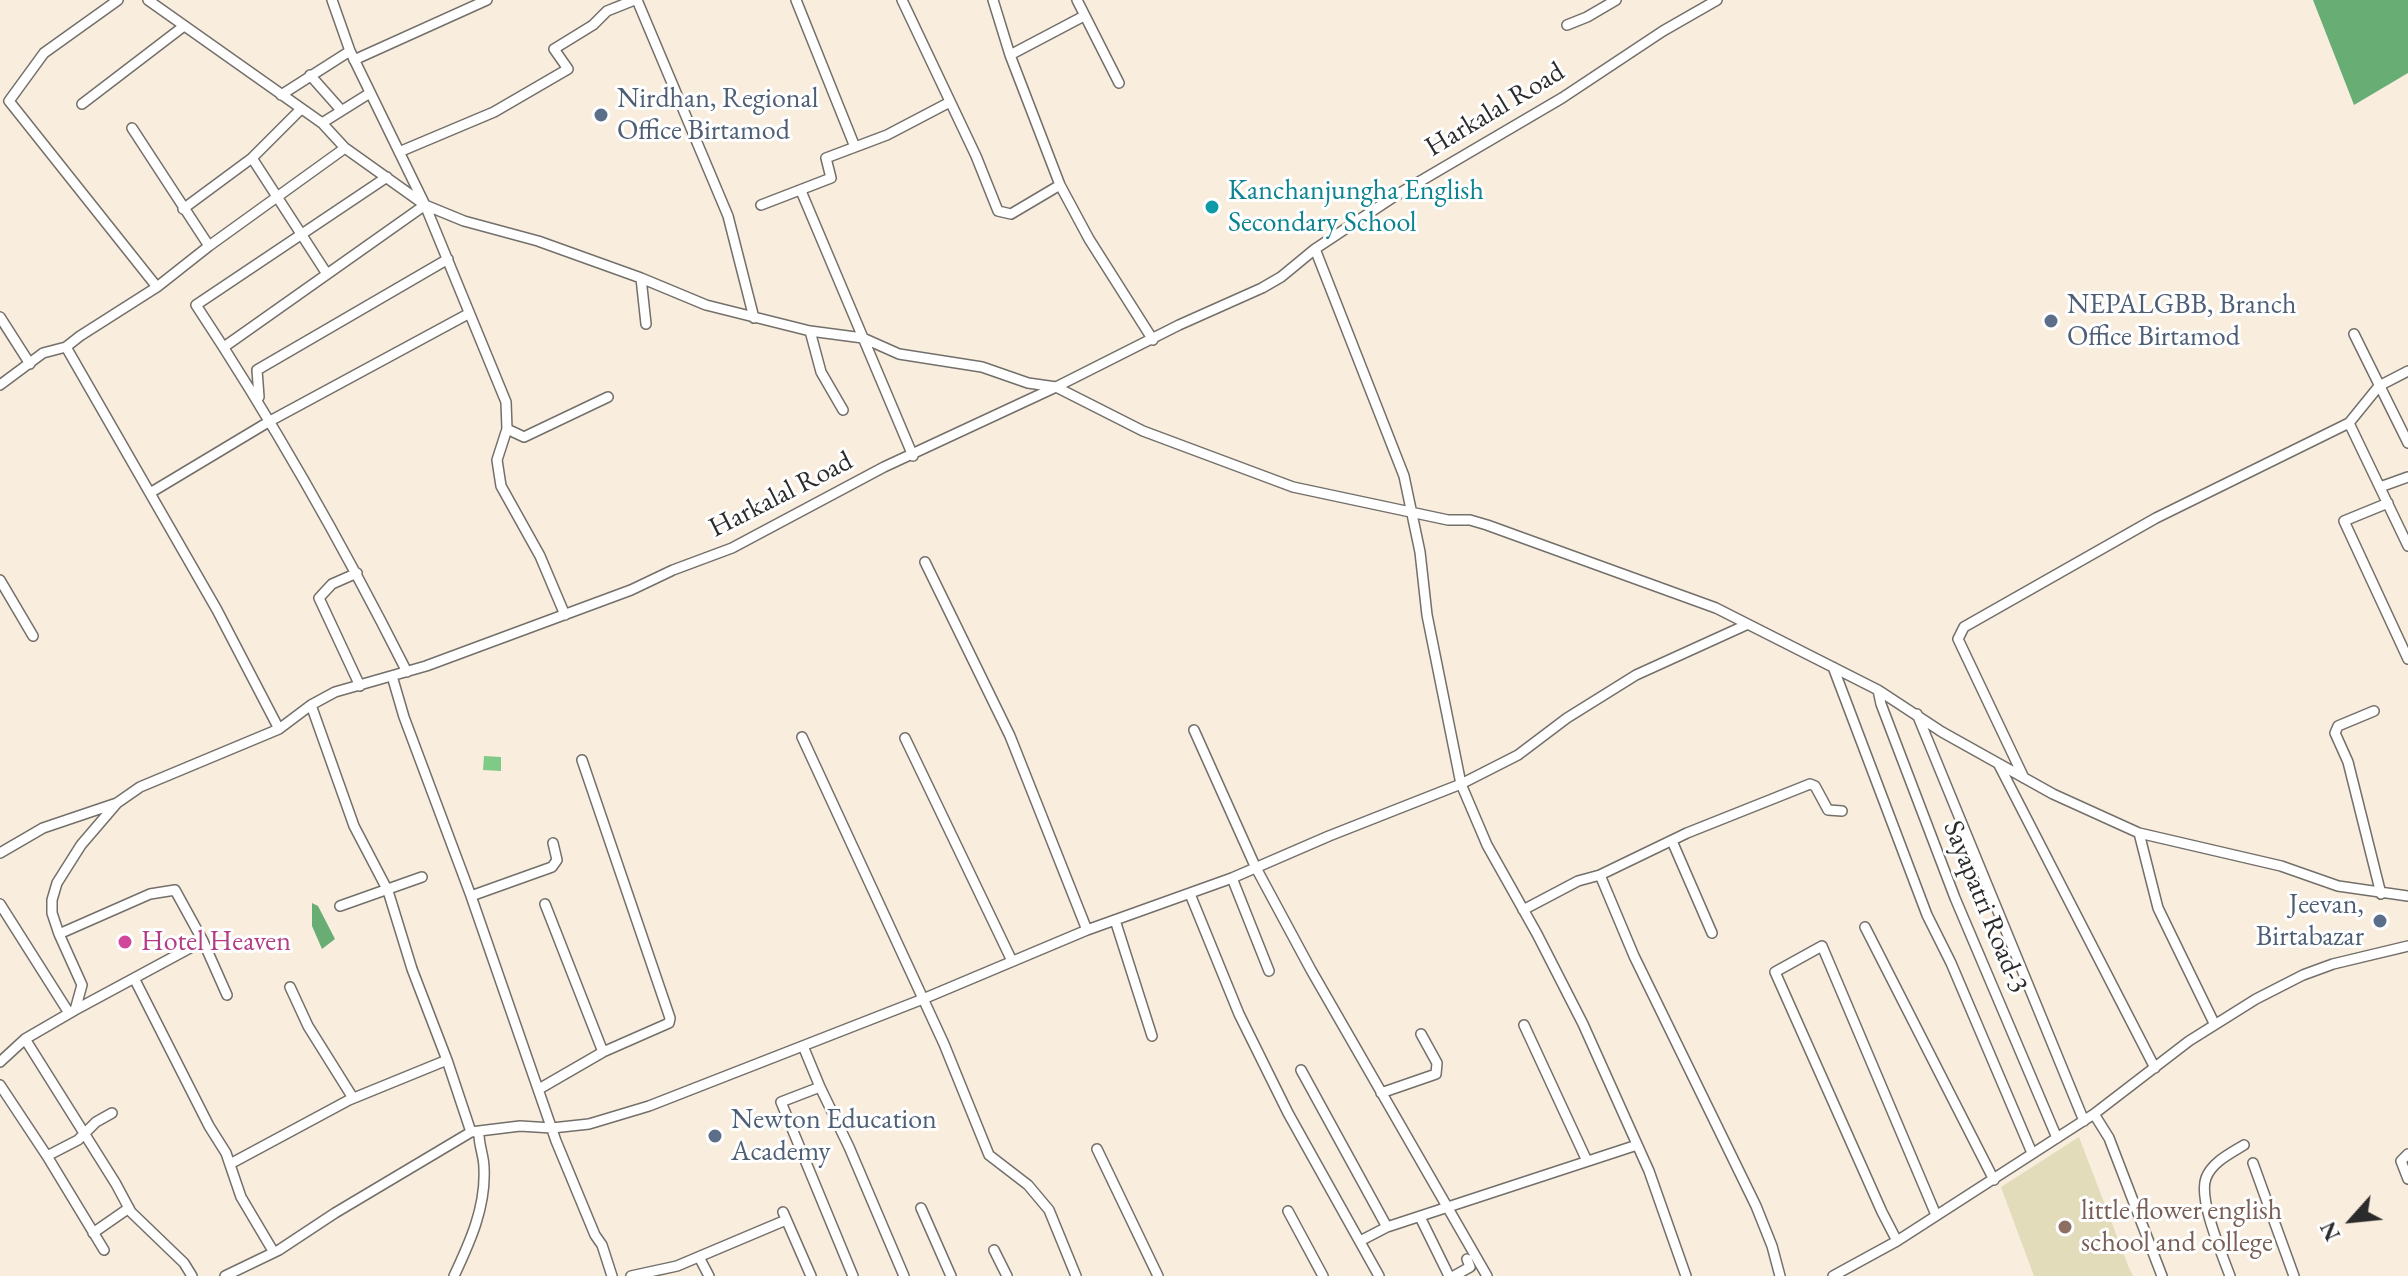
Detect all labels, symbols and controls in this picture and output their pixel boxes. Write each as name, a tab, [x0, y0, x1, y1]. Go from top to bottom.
street label: Harkalal Road	[1419, 55, 1571, 165]
place label: Nirdhan, Regional Office Birtamod	[617, 82, 818, 148]
marker: Nirdhan, Regional Office Birtamod	[592, 106, 610, 124]
place label: Kanchanjungha English Secondary School	[1228, 174, 1484, 240]
marker: Kanchanjungha English Secondary School	[1203, 198, 1221, 216]
place label: NEPALGBB, Branch Office Birtamod	[2067, 288, 2297, 354]
marker: NEPALGBB, Branch Office Birtamod	[2042, 312, 2060, 330]
street label: Harkalal Road	[704, 445, 858, 545]
street label: Sayapatri Road-3	[1935, 816, 2035, 998]
place label: Jeevan, Birtabazar	[2256, 888, 2364, 954]
marker: Jeevan, Birtabazar	[2371, 912, 2389, 930]
place label: Hotel Heaven	[141, 925, 291, 959]
marker: Hotel Heaven	[116, 933, 134, 951]
place label: Newton Education Academy	[731, 1103, 937, 1169]
marker: Newton Education Academy	[706, 1127, 724, 1145]
north arrow	[2312, 1180, 2392, 1260]
place label: little flower english school and college	[2081, 1194, 2282, 1260]
text: N	[2313, 1217, 2347, 1246]
marker: little flower english school and college	[2056, 1218, 2074, 1236]

